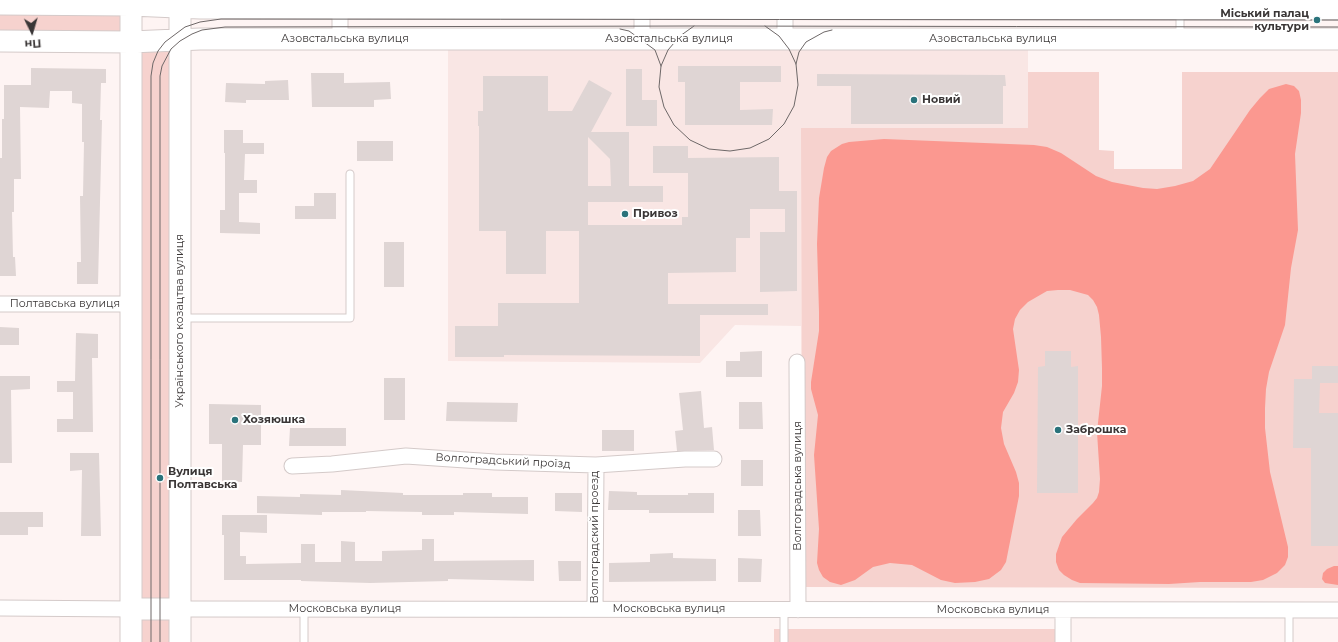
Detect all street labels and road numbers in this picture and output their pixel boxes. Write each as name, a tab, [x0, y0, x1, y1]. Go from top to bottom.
street label: Азовстальська вулиця	[281, 32, 409, 46]
street label: Азовстальська вулиця	[605, 32, 733, 46]
street label: Азовстальська вулиця	[929, 32, 1057, 46]
street label: Українського козацтва вулиця	[173, 234, 187, 408]
street label: Полтавська вулиця	[10, 297, 120, 311]
street label: Волгоградська вулиця	[791, 421, 805, 551]
street label: Волгоградський проїзд	[435, 451, 571, 471]
street label: Волгоградский проезд	[588, 471, 602, 603]
street label: Московська вулиця	[289, 602, 401, 616]
street label: Московська вулиця	[613, 602, 725, 616]
street label: Московська вулиця	[937, 603, 1049, 617]

